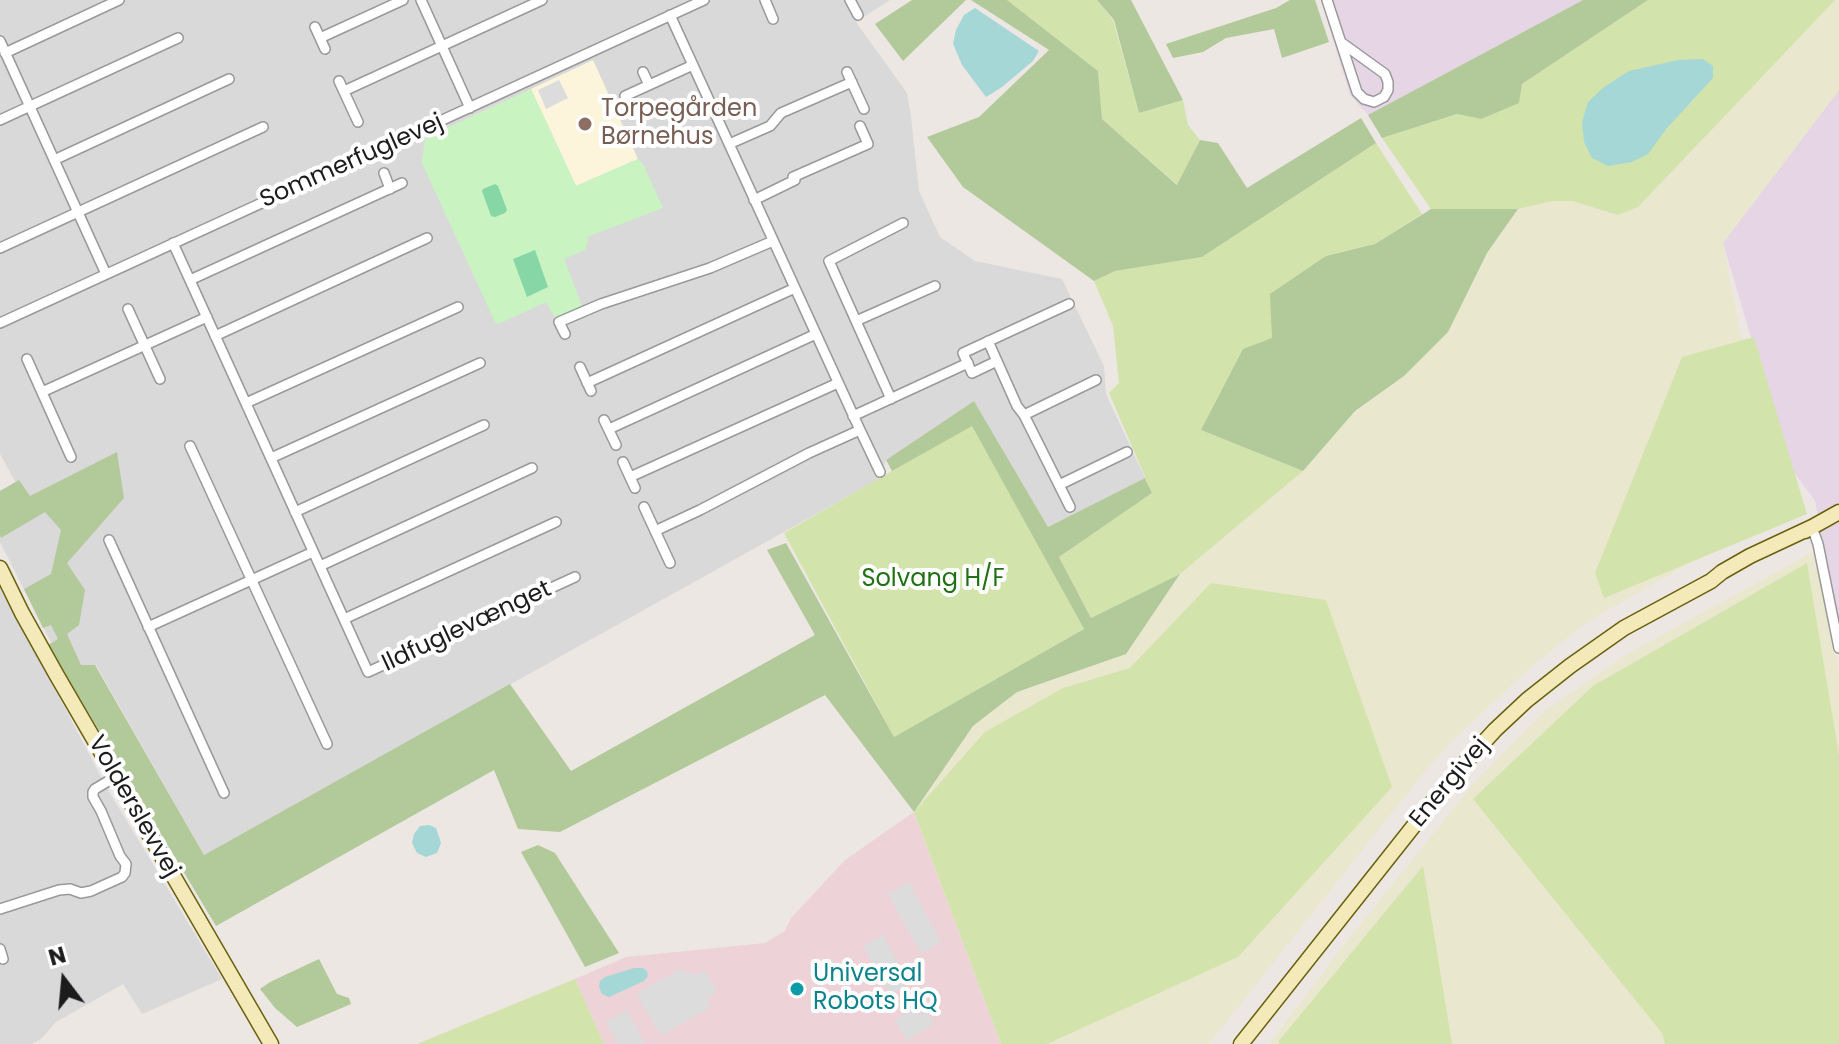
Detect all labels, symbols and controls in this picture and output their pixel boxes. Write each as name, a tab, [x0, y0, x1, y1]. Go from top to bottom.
place label: Torpegården Børnehus	[601, 96, 757, 152]
street label: Sommerfuglevej	[256, 109, 448, 215]
marker: Torpegården Børnehus	[576, 115, 594, 133]
park label: Solvang H/F	[861, 566, 1005, 594]
street label: Ildfuglevænget	[378, 575, 556, 679]
street label: Volderslevvej	[81, 731, 185, 883]
street label: Energivej	[1404, 732, 1496, 834]
text: N	[45, 939, 69, 974]
north arrow	[24, 940, 104, 1020]
place label: Universal Robots HQ	[813, 961, 938, 1017]
marker: Universal Robots HQ	[788, 980, 806, 998]

